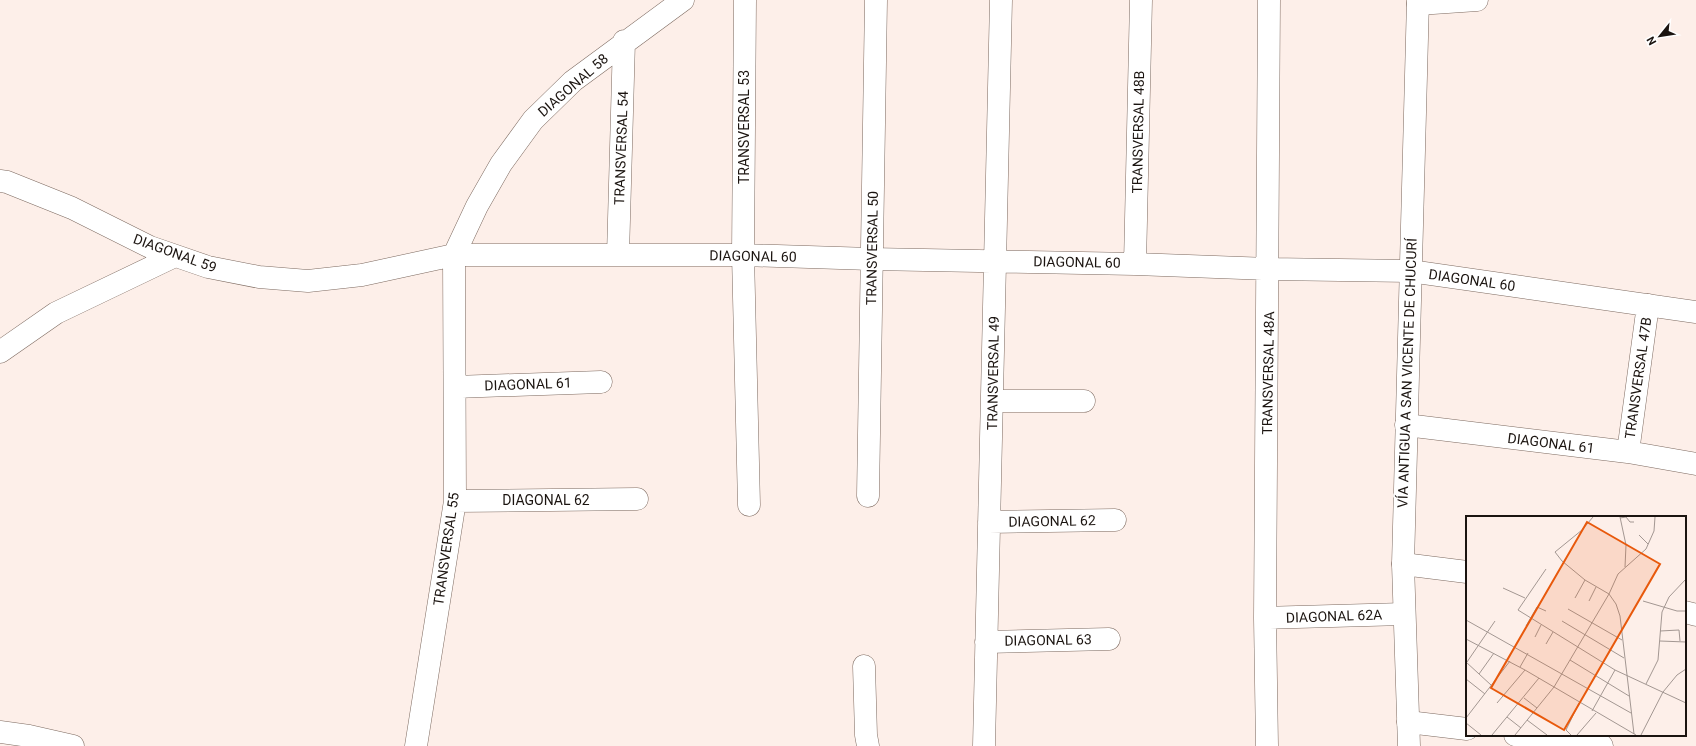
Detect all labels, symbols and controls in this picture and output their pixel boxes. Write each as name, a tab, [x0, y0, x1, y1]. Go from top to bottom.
north arrow	[1640, 16, 1680, 56]
text: N	[1644, 34, 1659, 47]
street label: DIAGONAL 58	[535, 50, 611, 120]
street label: TRANSVERSAL 53	[736, 70, 752, 184]
street label: TRANSVERSAL 48B	[1129, 70, 1147, 194]
street label: TRANSVERSAL 54	[611, 91, 631, 205]
street label: TRANSVERSAL 50	[863, 191, 881, 305]
street label: DIAGONAL 59	[131, 231, 219, 275]
street label: VÍA ANTIGUA A SAN VICENTE DE CHUCURÍ	[1393, 237, 1420, 508]
street label: DIAGONAL 60	[709, 247, 797, 265]
street label: DIAGONAL 60	[1033, 253, 1121, 271]
street label: DIAGONAL 60	[1428, 266, 1516, 294]
street label: TRANSVERSAL 48A	[1259, 311, 1277, 435]
street label: TRANSVERSAL 49	[984, 316, 1002, 430]
street label: TRANSVERSAL 47B	[1622, 316, 1654, 440]
street label: DIAGONAL 61	[484, 374, 572, 394]
street label: DIAGONAL 61	[1507, 430, 1595, 456]
street label: TRANSVERSAL 55	[430, 491, 462, 607]
street label: DIAGONAL 62	[502, 492, 590, 508]
street label: DIAGONAL 62	[1008, 512, 1096, 530]
inset map	[1466, 516, 1686, 736]
street label: DIAGONAL 62A	[1286, 606, 1382, 626]
street label: DIAGONAL 63	[1004, 631, 1092, 649]

